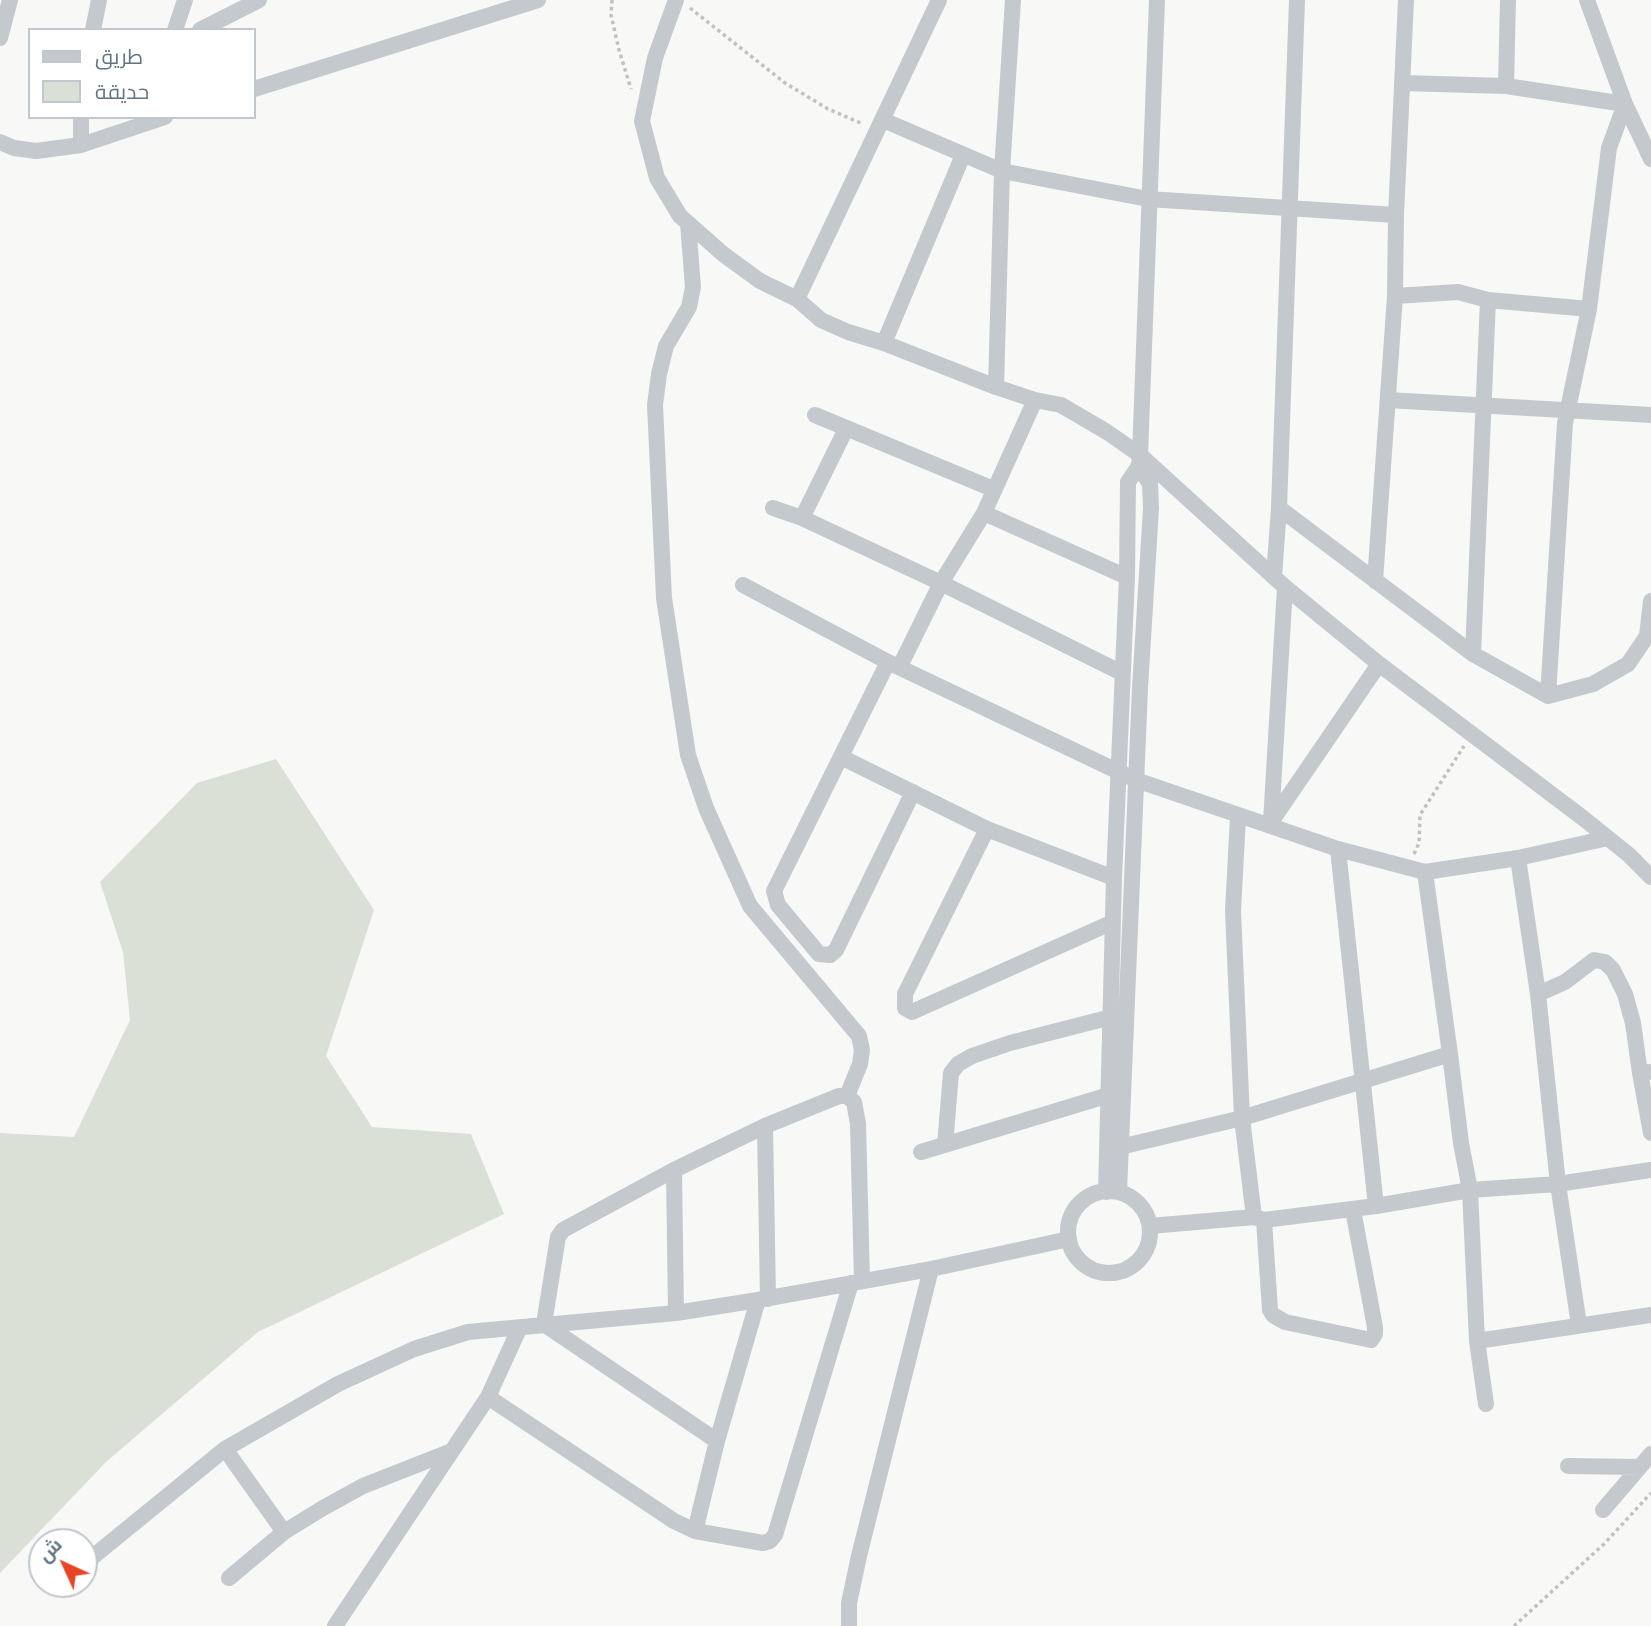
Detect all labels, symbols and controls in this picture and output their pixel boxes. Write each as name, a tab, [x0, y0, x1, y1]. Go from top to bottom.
legend	[28, 28, 256, 119]
text: طريق	[95, 42, 143, 70]
text: حديقة	[95, 77, 149, 105]
north arrow	[28, 1528, 98, 1598]
text: ش	[32, 1532, 67, 1567]

